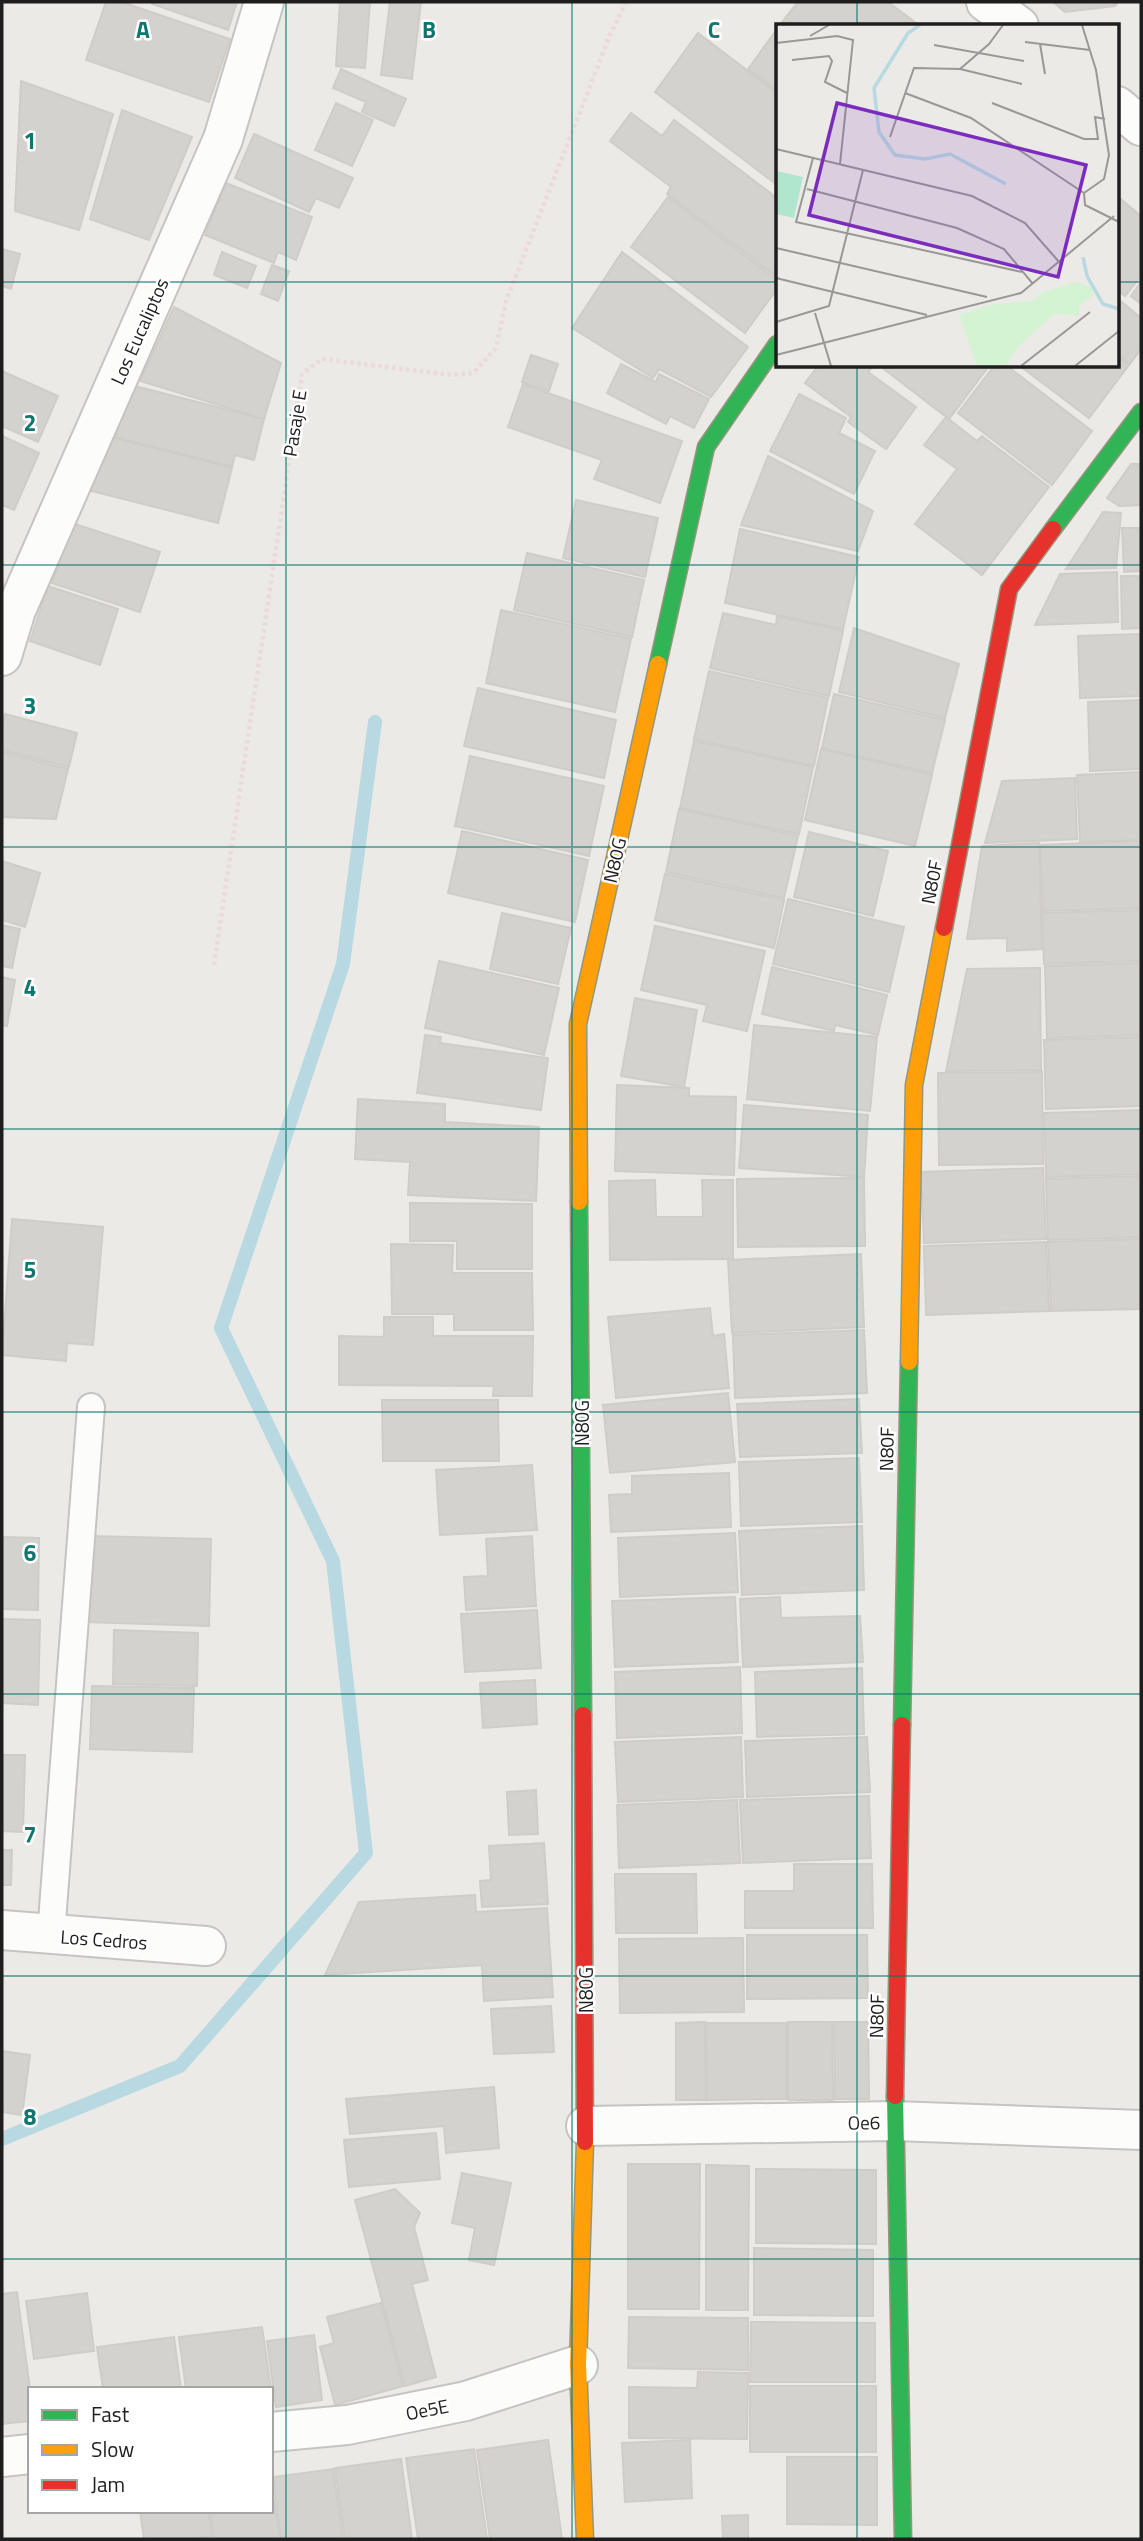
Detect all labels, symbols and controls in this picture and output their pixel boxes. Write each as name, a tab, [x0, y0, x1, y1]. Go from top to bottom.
text: A	[136, 12, 150, 47]
text: B	[422, 12, 436, 47]
text: C	[708, 12, 720, 47]
inset map	[776, 24, 1118, 368]
text: 1	[24, 123, 36, 158]
street label: Los Eucaliptos	[102, 273, 176, 389]
street label: Pasaje E	[274, 387, 314, 459]
text: 2	[24, 405, 36, 440]
text: 3	[24, 688, 36, 723]
street label: N80G	[595, 834, 633, 886]
street label: N80F	[913, 858, 949, 906]
text: 4	[24, 970, 36, 1005]
text: 5	[24, 1252, 36, 1287]
street label: N80G	[567, 1400, 596, 1446]
street label: N80F	[871, 1427, 901, 1471]
text: 6	[24, 1535, 37, 1570]
text: 7	[24, 1817, 36, 1852]
street label: Los Cedros	[60, 1921, 149, 1957]
street label: N80G	[571, 1967, 600, 2013]
street label: N80F	[861, 1994, 891, 2038]
text: 8	[24, 2099, 37, 2134]
street label: Oe6	[847, 2107, 881, 2137]
legend	[28, 2387, 273, 2513]
street label: Oe5E	[403, 2391, 451, 2427]
text: Fast	[91, 2398, 130, 2430]
text: Slow	[91, 2433, 134, 2465]
text: Jam	[91, 2468, 125, 2500]

